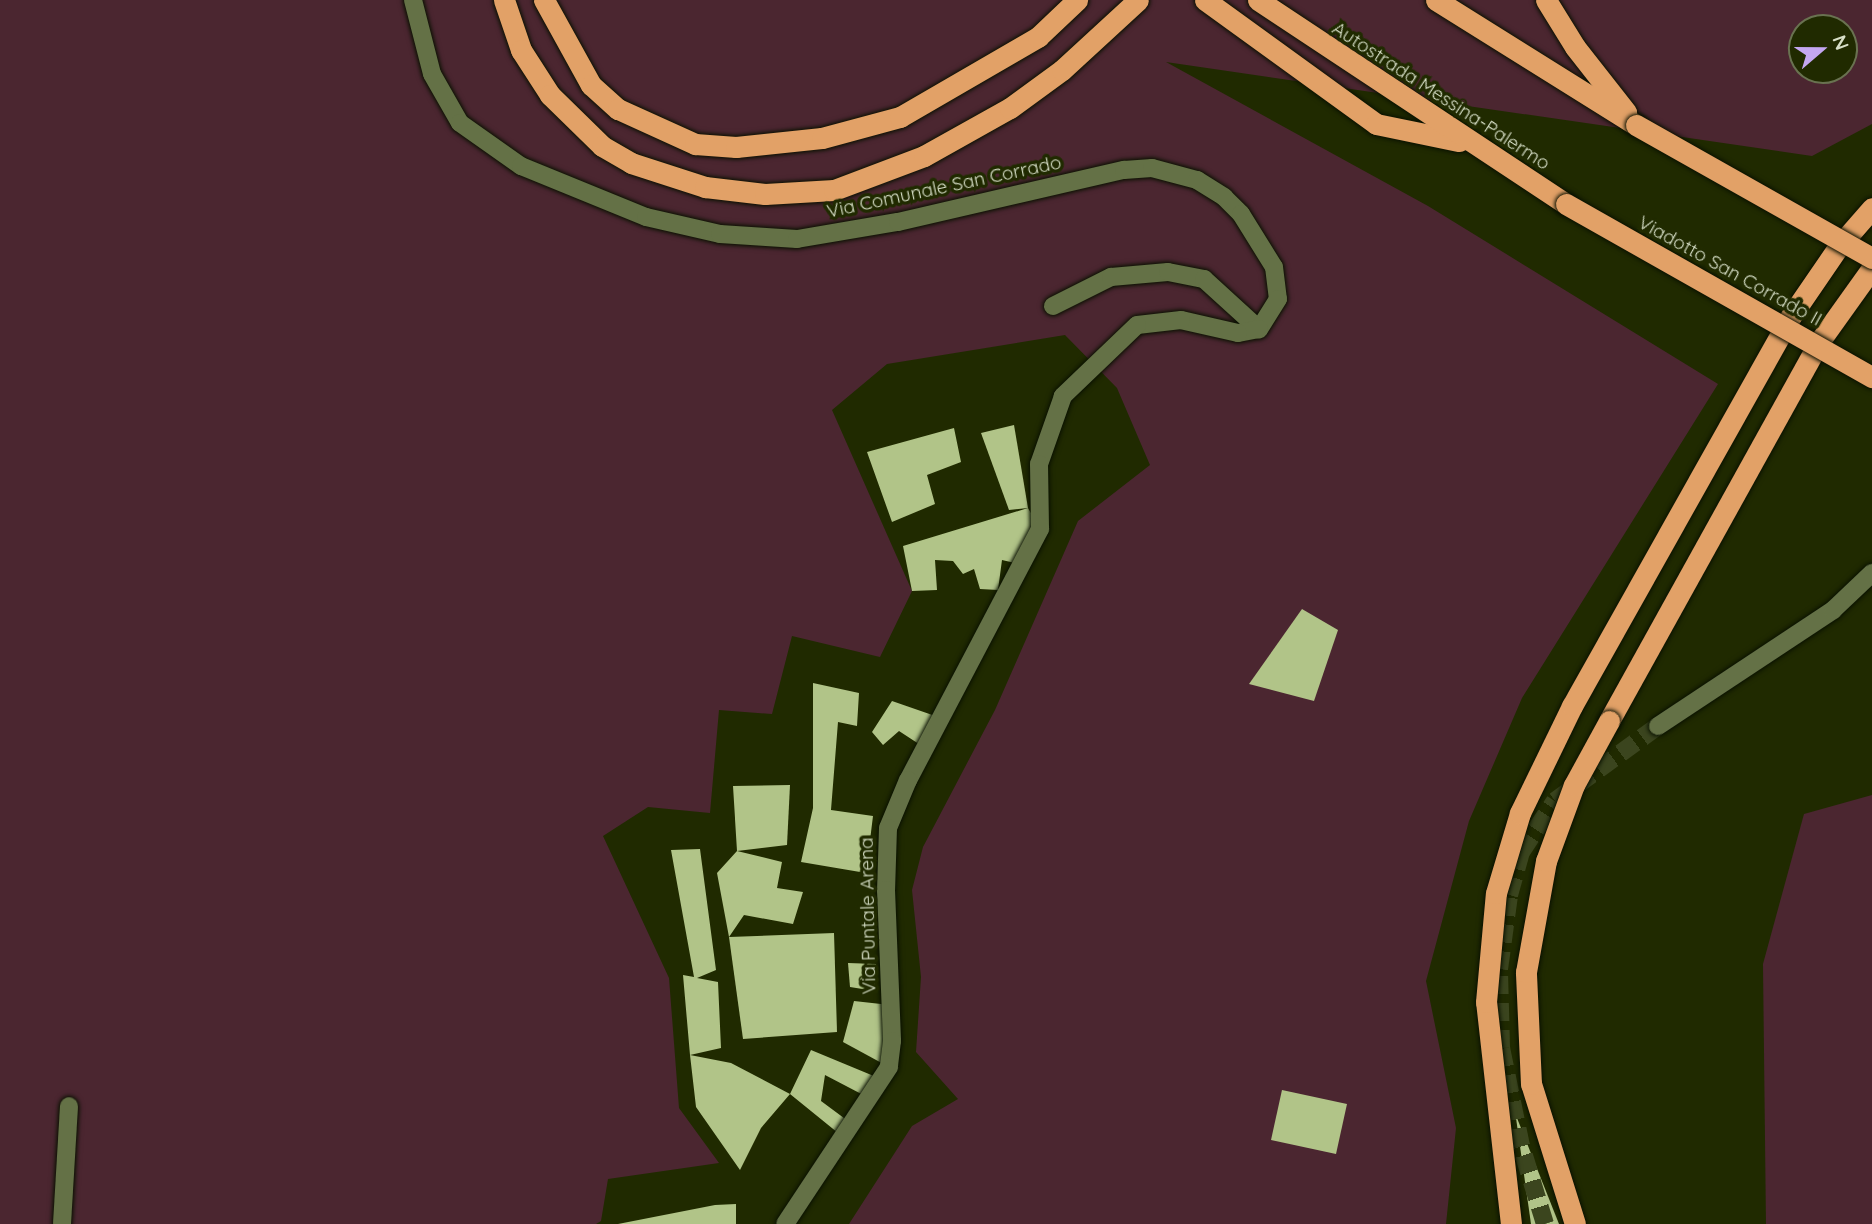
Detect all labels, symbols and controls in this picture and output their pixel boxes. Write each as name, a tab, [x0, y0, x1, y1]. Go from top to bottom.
north arrow	[1788, 14, 1858, 84]
street label: Autostrada Messina-Palermo	[1328, 17, 1554, 175]
text: N	[1827, 32, 1855, 53]
street label: Via Comunale San Corrado	[825, 151, 1063, 223]
street label: Viadotto San Corrado II	[1634, 211, 1826, 331]
street label: Via Puntale Arena	[855, 837, 881, 995]

